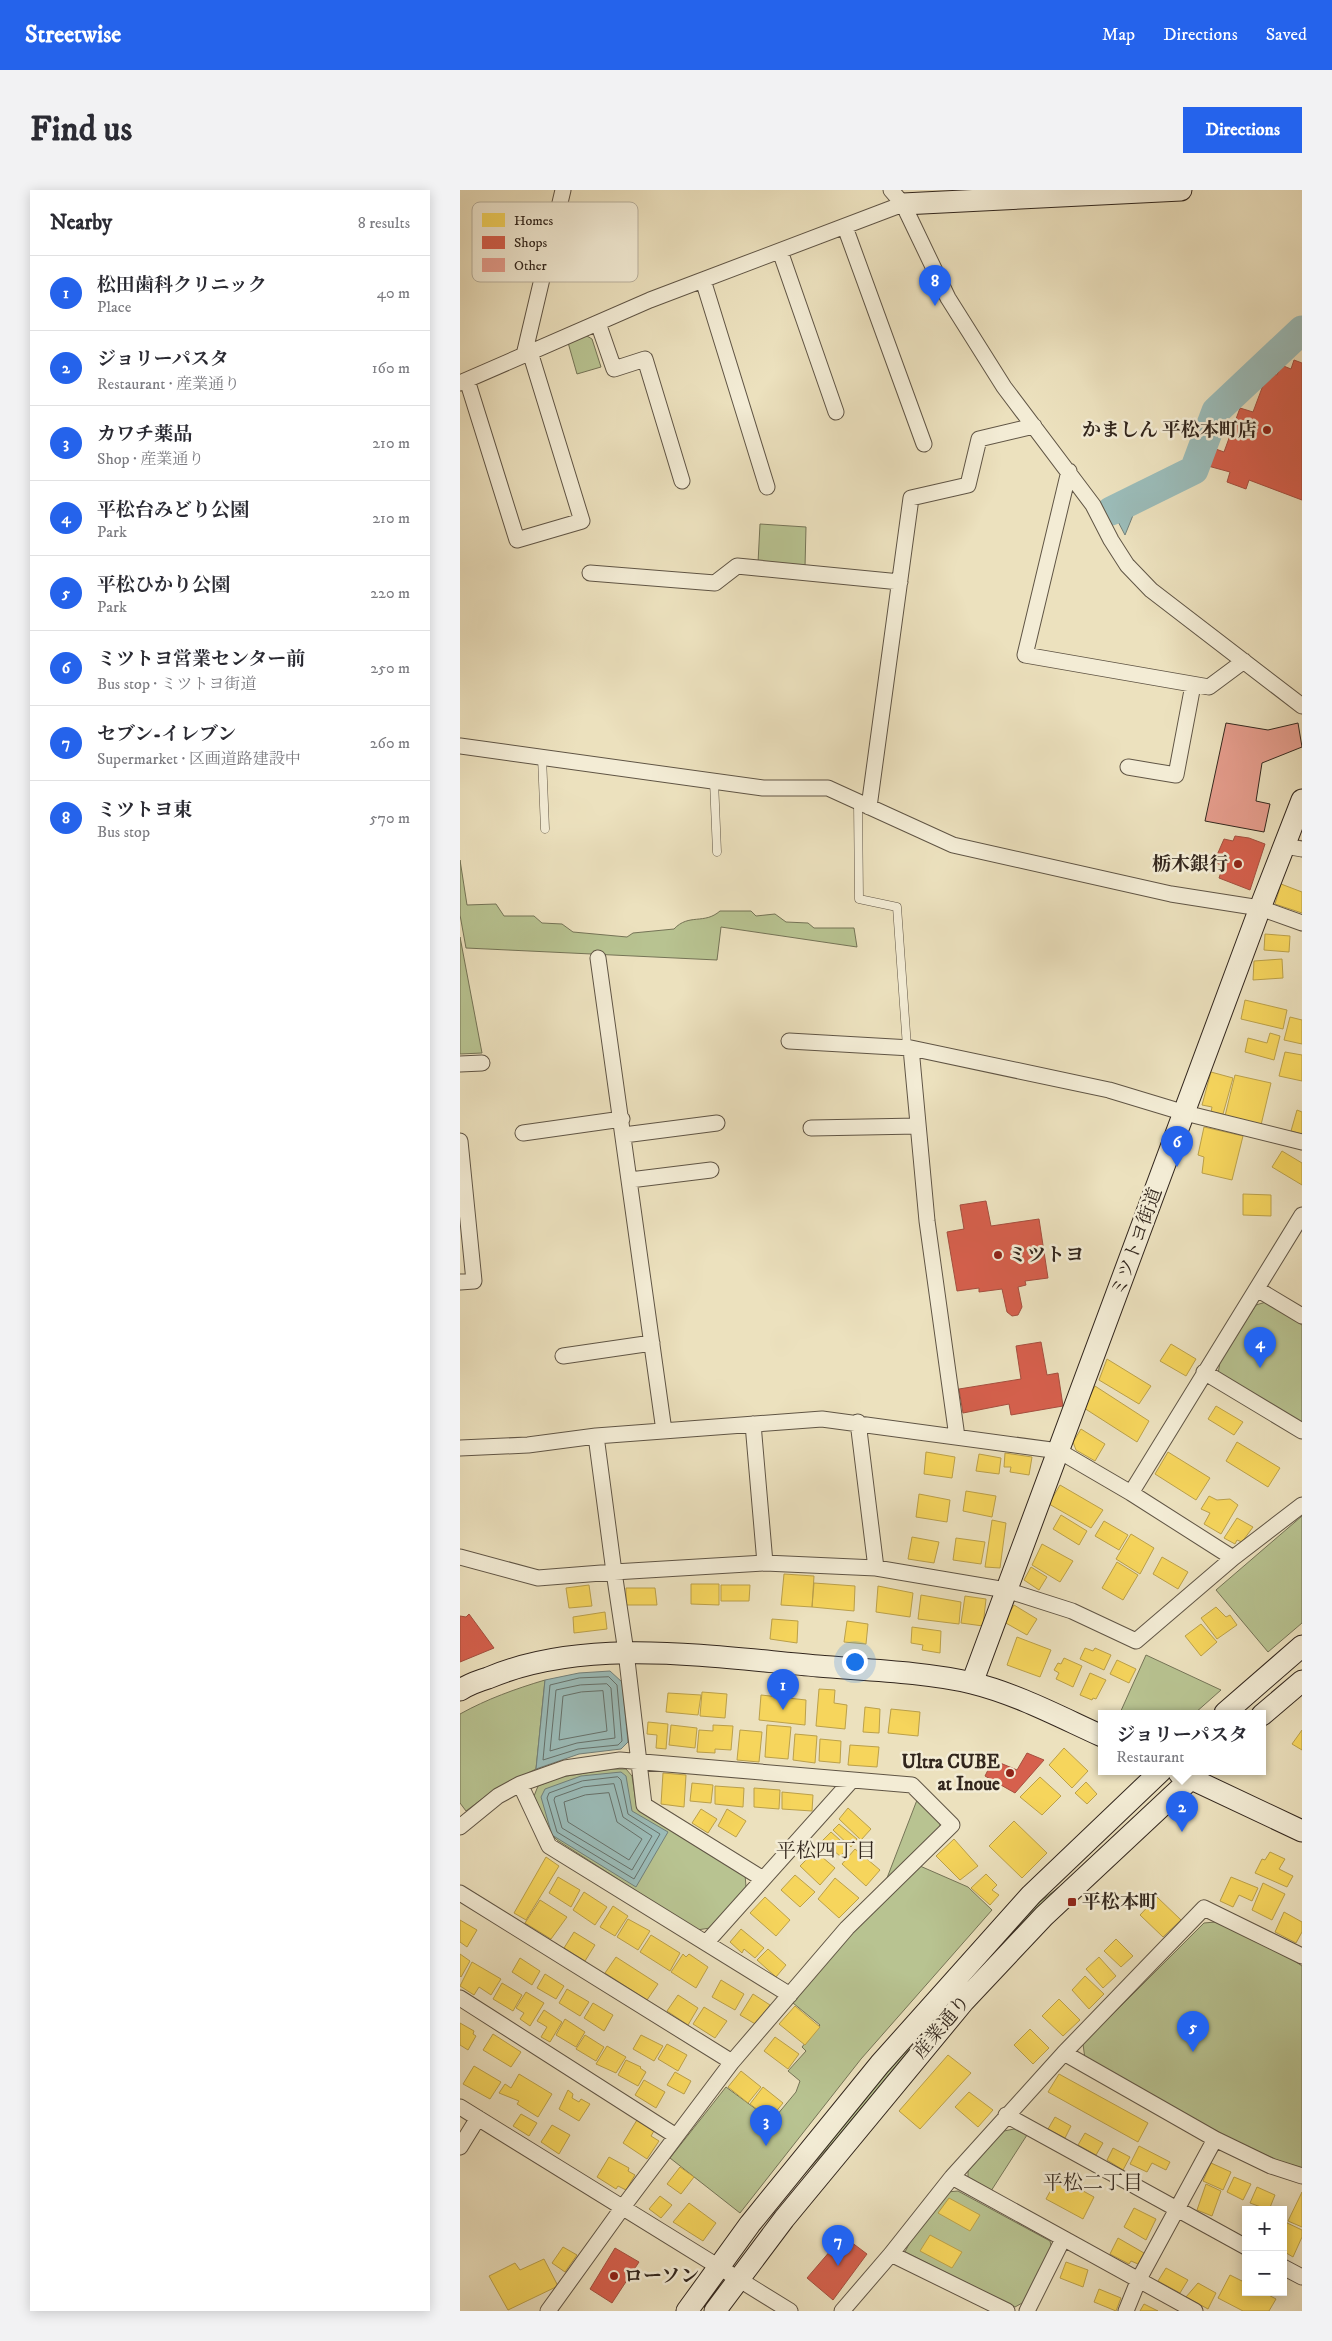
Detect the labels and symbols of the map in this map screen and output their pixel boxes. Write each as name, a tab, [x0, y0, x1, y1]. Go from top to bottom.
legend	[472, 202, 638, 282]
text: Homes	[514, 212, 554, 230]
text: Shops	[514, 234, 547, 252]
text: Other	[514, 257, 547, 275]
pin: 8	[919, 265, 951, 306]
place label: かましん 平松本町店	[1082, 419, 1257, 442]
marker: かましん 平松本町店	[1261, 424, 1273, 436]
place label: 栃木銀行	[1152, 853, 1228, 876]
marker: 栃木銀行	[1232, 858, 1244, 870]
pin: 6	[1161, 1126, 1193, 1167]
street label: ミツトヨ街道	[1107, 1184, 1167, 1300]
place label: ミツトヨ	[1008, 1244, 1084, 1267]
marker: ミツトヨ	[992, 1249, 1004, 1261]
pin: 4	[1244, 1327, 1276, 1368]
your location	[842, 1649, 868, 1675]
pin: 1	[767, 1669, 799, 1710]
place label: Ultra CUBE at Inoue	[902, 1751, 1001, 1796]
marker: Ultra CUBE at Inoue	[1004, 1767, 1016, 1779]
pin: 2	[1166, 1791, 1198, 1832]
district label: 平松四丁目	[776, 1839, 876, 1864]
place label: 平松本町	[1082, 1891, 1158, 1914]
marker: 平松本町	[1066, 1896, 1078, 1908]
street label: 産業通り	[909, 1990, 975, 2064]
pin: 5	[1177, 2011, 1209, 2052]
pin: 3	[750, 2105, 782, 2146]
district label: 平松二丁目	[1043, 2171, 1143, 2196]
pin: 7	[822, 2225, 854, 2266]
place label: ローソン	[624, 2265, 699, 2288]
marker: ローソン	[608, 2270, 620, 2282]

